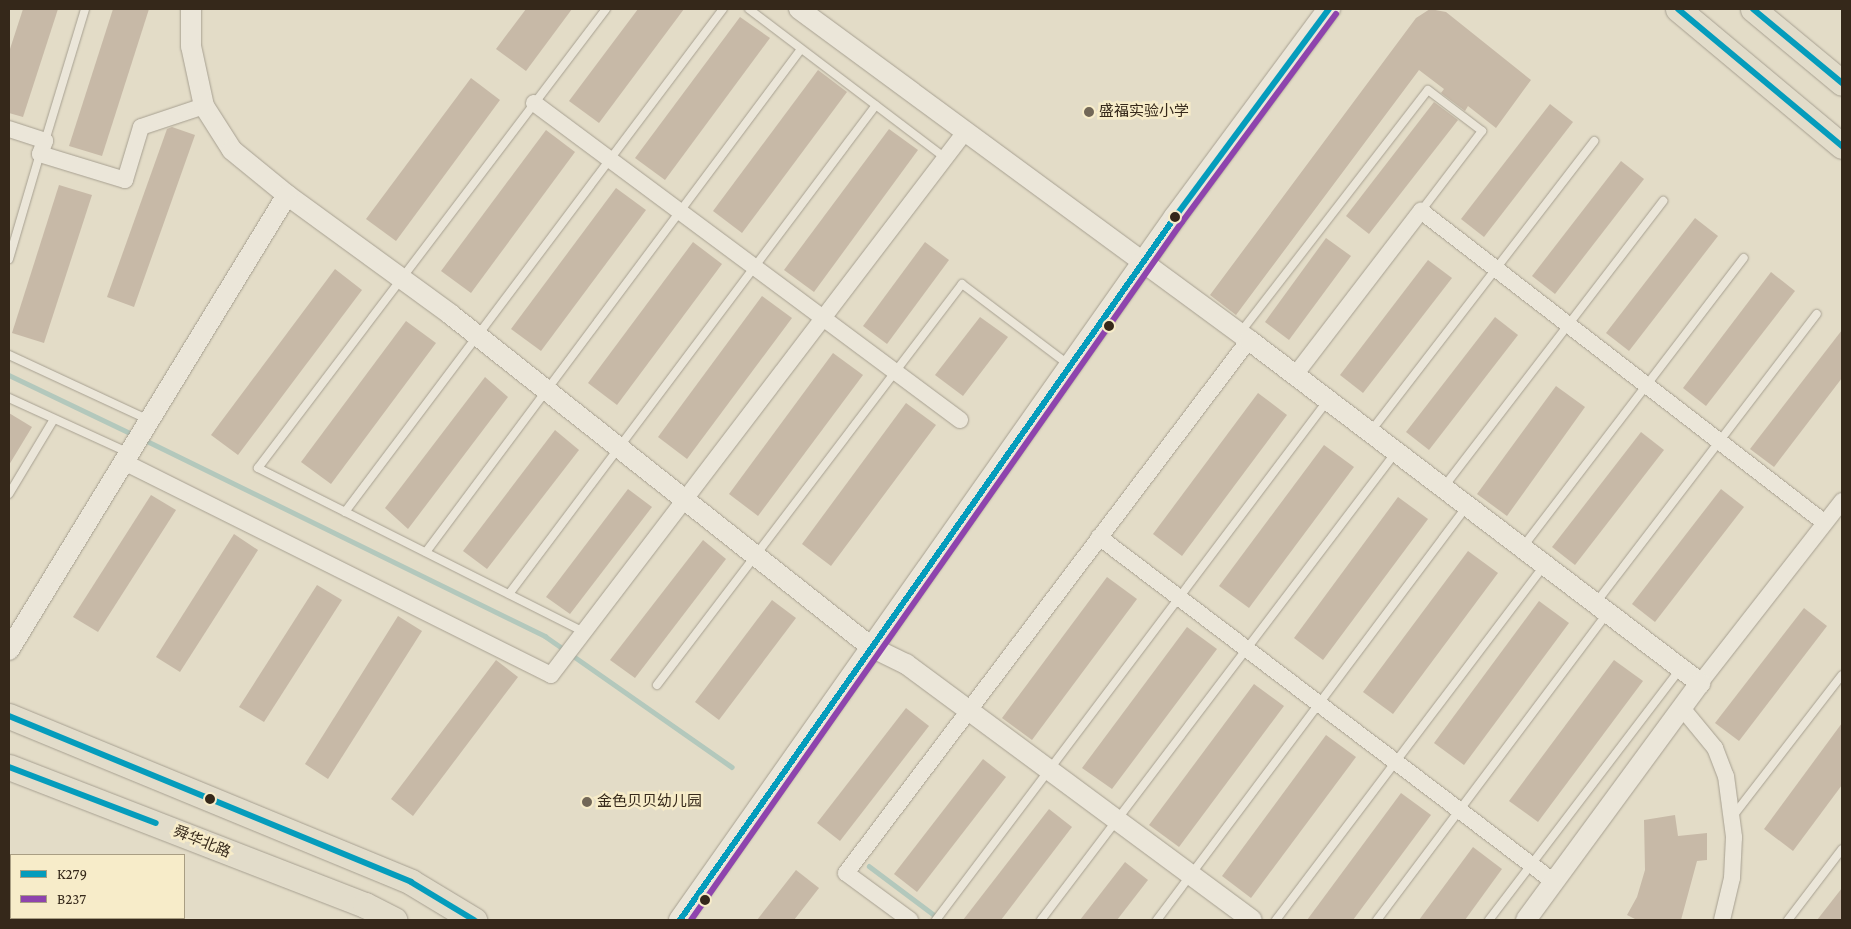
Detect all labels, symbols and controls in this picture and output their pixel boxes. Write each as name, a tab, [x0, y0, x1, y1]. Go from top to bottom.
place label: 盛福实验小学	[1099, 103, 1189, 121]
marker: 盛福实验小学	[1083, 106, 1095, 118]
unlabelled marker	[1170, 212, 1180, 222]
unlabelled marker	[1104, 321, 1114, 331]
place label: 金色贝贝幼儿园	[597, 793, 702, 811]
unlabelled marker	[205, 794, 215, 804]
marker: 金色贝贝幼儿园	[581, 796, 593, 808]
street label: 舜华北路	[171, 822, 233, 862]
legend	[10, 854, 185, 919]
text: K279	[57, 866, 87, 882]
text: B237	[57, 891, 86, 907]
unlabelled marker	[700, 895, 710, 905]

